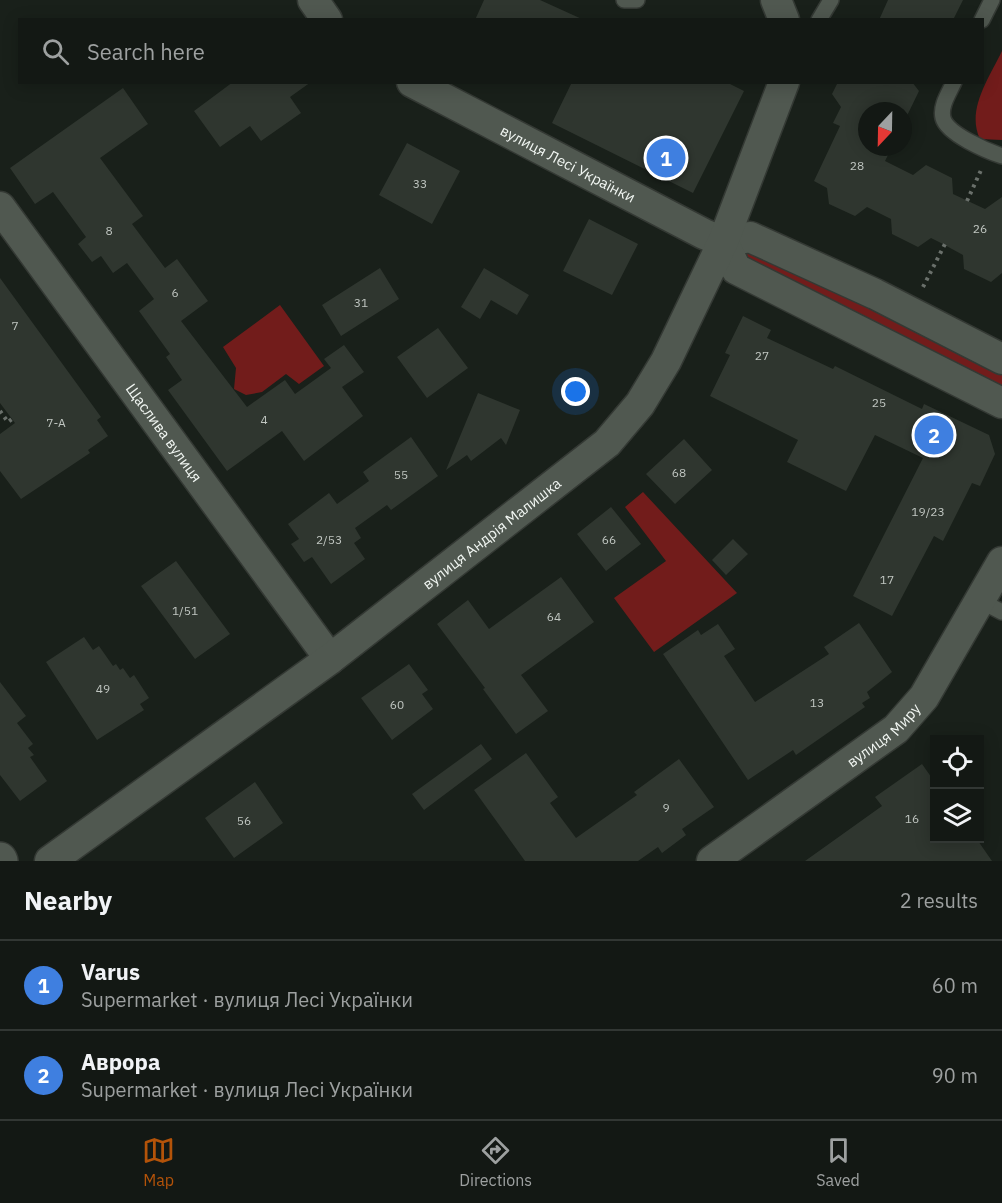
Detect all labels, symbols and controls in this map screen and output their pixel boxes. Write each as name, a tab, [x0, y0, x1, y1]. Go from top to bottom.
search box	[18, 18, 984, 84]
icon: search	[39, 35, 72, 68]
text: Search here	[87, 37, 205, 66]
north arrow	[858, 102, 912, 156]
street label: вулиця Лесі Українки	[497, 120, 639, 206]
pin: 1	[646, 136, 686, 180]
house number: 28	[850, 158, 864, 173]
house number: 33	[413, 176, 427, 191]
house number: 26	[973, 221, 987, 236]
house number: 8	[105, 223, 113, 238]
house number: 6	[171, 285, 179, 300]
house number: 31	[354, 295, 368, 310]
house number: 7	[11, 318, 19, 333]
house number: 27	[755, 348, 769, 363]
your location	[561, 377, 590, 406]
street label: Щаслива вулиця	[122, 379, 207, 485]
house number: 25	[872, 395, 886, 410]
house number: 4	[260, 412, 268, 427]
pin: 2	[914, 412, 954, 458]
house number: 7-А	[46, 415, 66, 430]
house number: 68	[672, 465, 686, 480]
house number: 55	[394, 467, 408, 482]
street label: вулиця Андрія Малишка	[418, 473, 565, 593]
house number: 19/23	[911, 504, 945, 519]
house number: 2/53	[316, 532, 342, 547]
house number: 66	[602, 532, 616, 547]
house number: 17	[880, 572, 894, 587]
house number: 1/51	[172, 603, 198, 618]
house number: 64	[547, 609, 561, 624]
house number: 49	[96, 681, 110, 696]
house number: 13	[810, 695, 824, 710]
house number: 60	[390, 697, 404, 712]
street label: вулиця Миру	[843, 698, 924, 771]
map controls	[930, 735, 984, 843]
button: locate	[930, 735, 984, 789]
button: layers	[930, 789, 984, 843]
house number: 9	[662, 800, 670, 815]
house number: 16	[905, 811, 919, 826]
house number: 56	[237, 813, 251, 828]
text: Nearby	[24, 883, 112, 917]
text: 2 results	[900, 887, 978, 914]
text: Varus	[81, 957, 140, 986]
text: 1	[38, 972, 50, 999]
text: 60 m	[932, 972, 978, 999]
text: Supermarket · вулиця Лесі Українки	[81, 986, 413, 1013]
text: Аврора	[81, 1047, 160, 1076]
text: 2	[38, 1062, 50, 1089]
text: 90 m	[932, 1062, 978, 1089]
text: Supermarket · вулиця Лесі Українки	[81, 1076, 413, 1103]
tab: Map	[142, 1134, 175, 1190]
tab: Directions	[459, 1134, 532, 1190]
tab: Saved	[816, 1134, 860, 1190]

